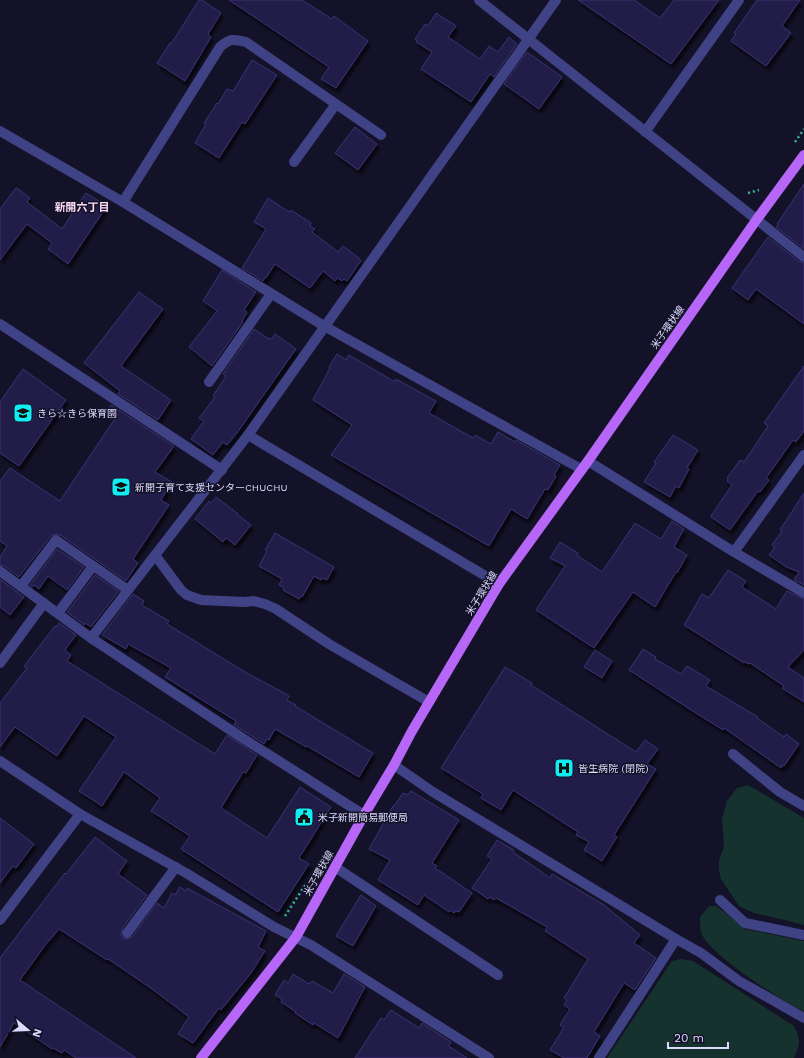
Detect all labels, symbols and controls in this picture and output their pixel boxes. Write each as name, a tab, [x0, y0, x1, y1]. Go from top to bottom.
district label: 新開六丁目	[55, 201, 110, 214]
street label: 米子環状線	[649, 304, 686, 351]
school or university icon: きら☆きら保育園	[12, 402, 34, 424]
place label: きら☆きら保育園	[37, 408, 117, 419]
school or university icon: 新開子育て支援センターCHUCHU	[110, 476, 132, 498]
place label: 新開子育て支援センターCHUCHU	[135, 482, 288, 493]
street label: 米子環状線	[464, 569, 499, 617]
hospital icon: 皆生病院 (閉院)	[553, 757, 575, 779]
place label: 皆生病院 (閉院)	[578, 763, 648, 774]
public building icon: 米子新開簡易郵便局	[293, 806, 315, 828]
place label: 米子新開簡易郵便局	[318, 812, 408, 823]
street label: 米子環状線	[302, 849, 335, 898]
north arrow	[8, 1010, 48, 1050]
scale bar	[668, 1024, 728, 1050]
text: N	[30, 1027, 44, 1039]
text: 20 m	[674, 1031, 704, 1045]

